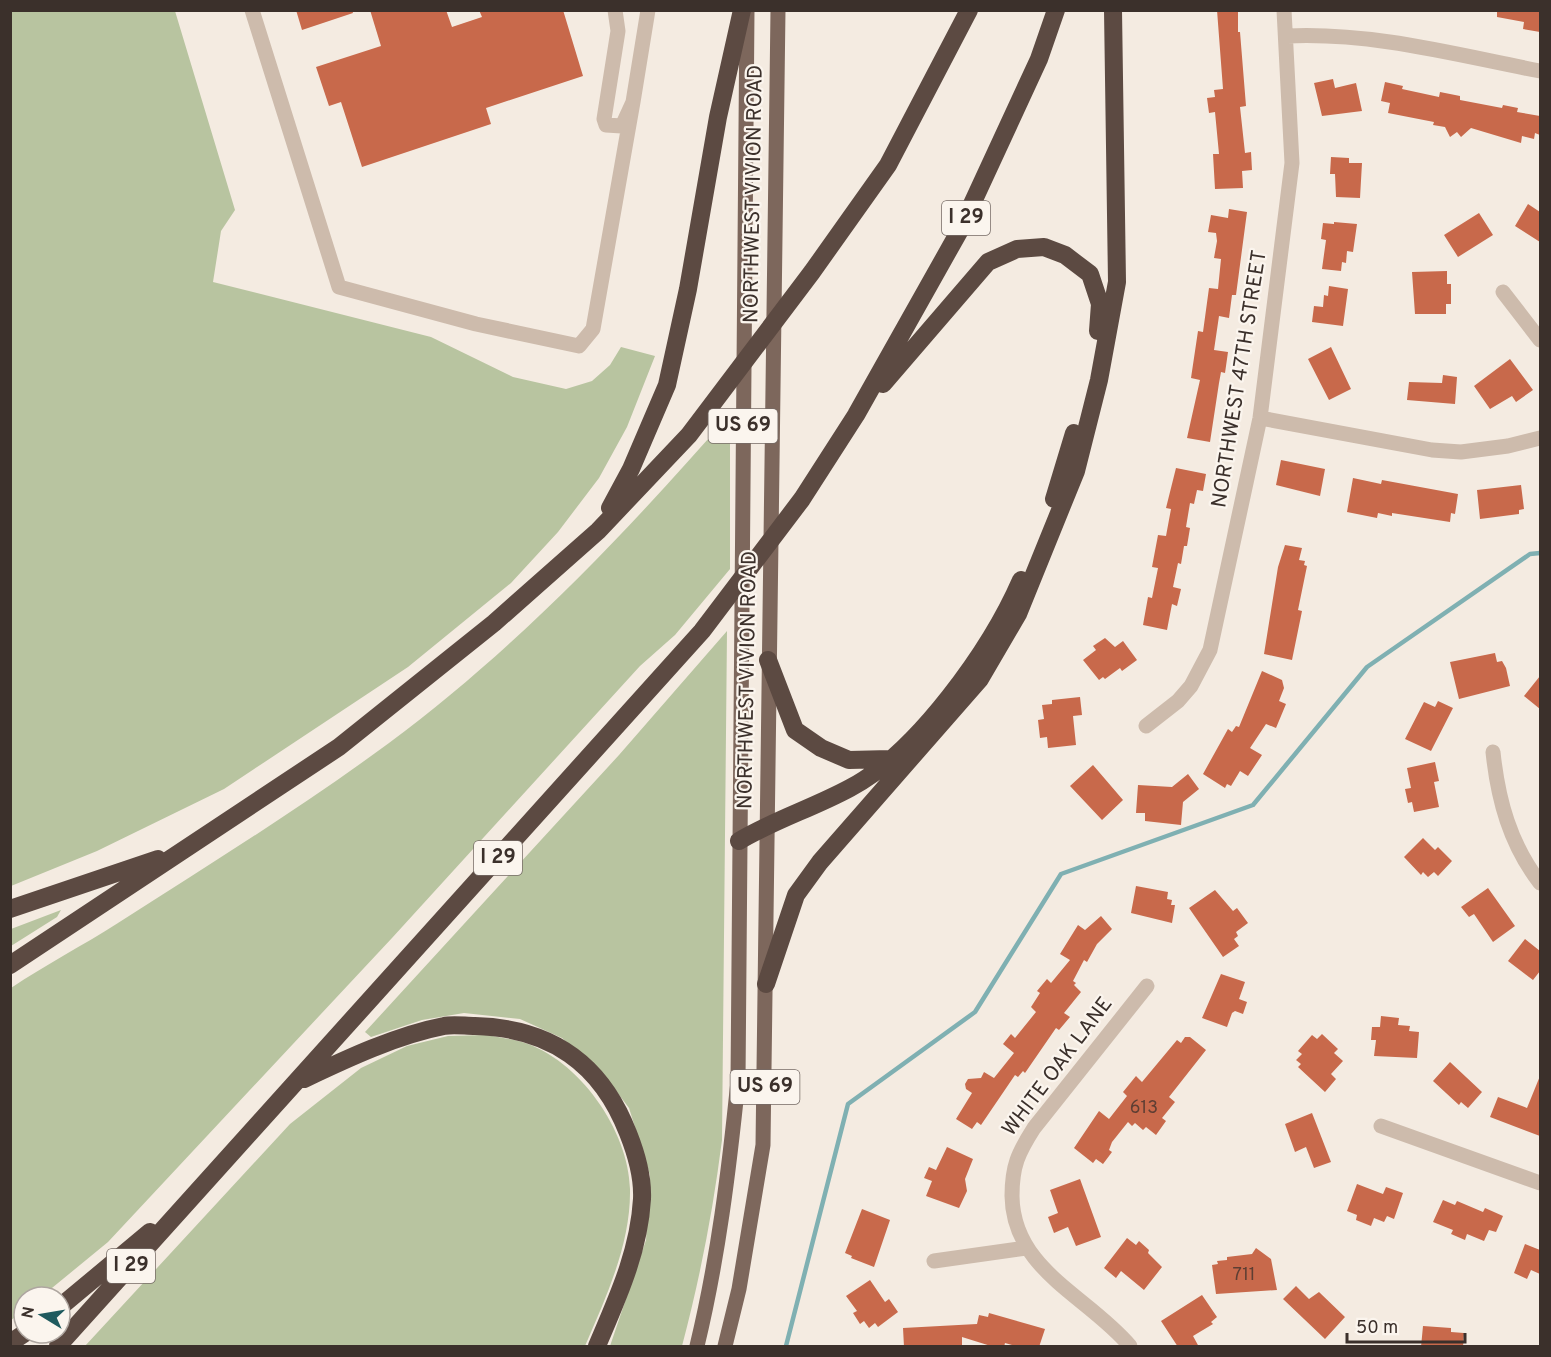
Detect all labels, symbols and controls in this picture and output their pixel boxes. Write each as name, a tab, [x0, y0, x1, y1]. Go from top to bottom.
street label: NORTHWEST VIVION ROAD	[738, 65, 770, 323]
road number: I 29	[942, 201, 990, 235]
street label: NORTHWEST 47TH STREET	[1206, 248, 1274, 510]
road number: US 69	[708, 409, 777, 443]
street label: NORTHWEST VIVION ROAD	[732, 551, 764, 809]
road number: I 29	[474, 841, 522, 875]
street label: WHITE OAK LANE	[997, 992, 1119, 1142]
road number: US 69	[730, 1070, 800, 1104]
house number: 613	[1130, 1097, 1158, 1120]
road number: I 29	[107, 1249, 155, 1283]
house number: 711	[1232, 1264, 1256, 1287]
north arrow	[12, 1285, 72, 1345]
text: N	[18, 1305, 40, 1320]
scale bar	[1347, 1306, 1466, 1344]
text: 50 m	[1356, 1317, 1398, 1340]

